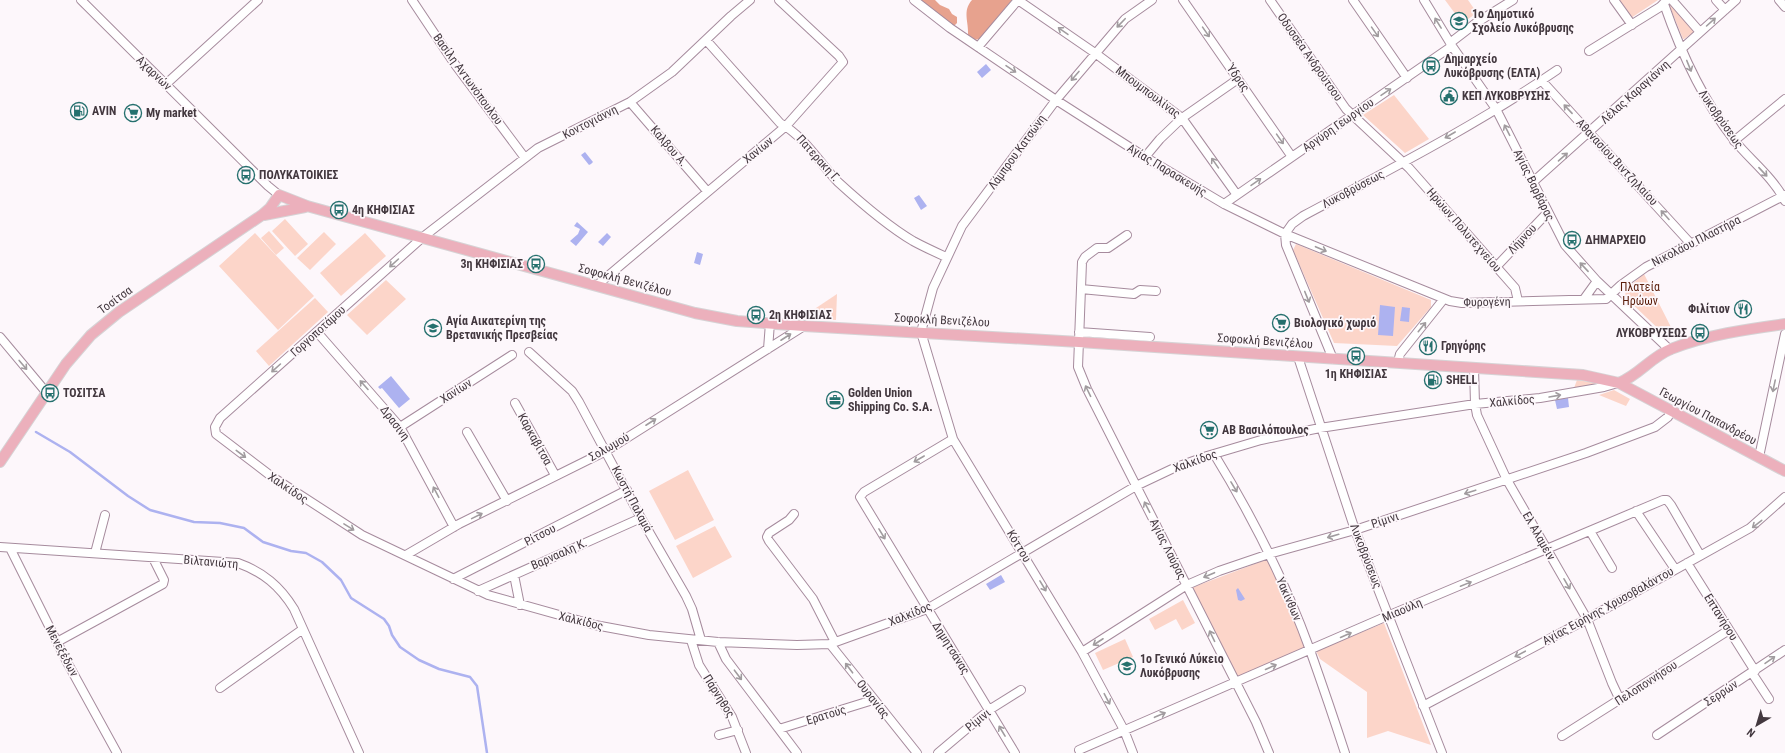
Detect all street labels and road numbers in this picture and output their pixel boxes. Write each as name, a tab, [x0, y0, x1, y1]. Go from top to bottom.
street label: Οδυσσέα Ανδρούτσου	[1274, 10, 1346, 104]
street label: Βασίλη Αντωνόπουλου	[430, 31, 506, 127]
street label: Αχαρνών	[133, 53, 175, 93]
street label: Λέλας Καραγιάννη	[1598, 57, 1672, 127]
street label: Ύδρας	[1223, 61, 1253, 95]
street label: Μπουμπουλίνας	[1113, 63, 1183, 121]
street label: Λυκοβρύσεως	[1696, 87, 1747, 151]
street label: Αργύρη Γεωργίου	[1300, 95, 1377, 155]
street label: Κοντογιάννη	[560, 102, 620, 142]
street label: Λάμπρου Κατσώνη	[985, 112, 1049, 192]
street label: Αθανασίου Βιντζηλαίου	[1573, 116, 1661, 208]
street label: Καλβου Α.	[648, 123, 690, 169]
street label: Πατερακη Γ.	[793, 132, 843, 184]
street label: Χανίων	[740, 134, 776, 166]
street label: Αγίας Παρασκευής	[1125, 141, 1210, 199]
street label: Αγίας Βαρβάρας	[1511, 147, 1558, 223]
street label: Λυκοβρύσεως	[1320, 167, 1387, 211]
street label: Ηρώων Πολυτεχνείου	[1424, 185, 1504, 275]
street label: Νικολάου Πλαστήρα	[1649, 212, 1743, 269]
street label: Λήμνου	[1505, 221, 1539, 257]
street label: Σοφοκλή Βενιζέλου	[577, 261, 673, 299]
street label: Τοσίτσα	[95, 283, 135, 317]
street label: Φυρογένη	[1463, 295, 1511, 309]
street label: Γοργοποτάμου	[288, 302, 349, 359]
street label: Σοφοκλή Βενιζέλου	[894, 311, 990, 330]
street label: Σοφοκλή Βενιζέλου	[1217, 331, 1313, 351]
street label: Χανίων	[438, 376, 474, 406]
street label: Γεωργίου Παπανδρέου	[1657, 384, 1759, 448]
street label: Χαλκίδος	[1489, 392, 1536, 410]
street label: Δρασινη	[377, 403, 413, 443]
street label: Καρκαβίτσα	[515, 411, 555, 467]
street label: Σολωμού	[586, 430, 632, 464]
street label: Χαλκίδος	[1171, 447, 1219, 475]
street label: Κωστή Παλαμά	[609, 464, 655, 534]
street label: Χαλκίδος	[265, 469, 311, 507]
street label: Ρίμινι	[1369, 509, 1401, 531]
street label: Ελ Αλαμέιν	[1520, 509, 1558, 563]
street label: Αγίας Λαύρας	[1147, 516, 1189, 582]
street label: Ρίτσου	[522, 521, 558, 549]
street label: Λυκοβρύσεως	[1347, 522, 1385, 591]
street label: Κόττου	[1004, 527, 1034, 565]
street label: Βαρνααλη Κ.	[529, 535, 589, 573]
street label: Βιλτανιώτη	[183, 553, 239, 571]
street label: Αγίας Ειρήνης Χρυσοβαλάντου	[1540, 564, 1676, 648]
street label: Υακίνθων	[1273, 575, 1305, 623]
street label: Επτανήσου	[1701, 591, 1741, 643]
street label: Μιαούλη	[1380, 595, 1424, 625]
street label: Χαλκίδος	[886, 599, 934, 629]
street label: Χαλκίδος	[557, 609, 605, 633]
street label: Δημητσάνας	[929, 619, 973, 677]
street label: Μενεξέδων	[42, 623, 81, 679]
street label: Πελοποννήσου	[1612, 658, 1680, 708]
street label: Πάρνηθος	[700, 672, 738, 720]
street label: Ουρανίας	[854, 677, 893, 721]
street label: Σερρών	[1702, 677, 1740, 709]
street label: Ερατούς	[804, 702, 848, 728]
street label: Ρίμινι	[963, 705, 994, 734]

